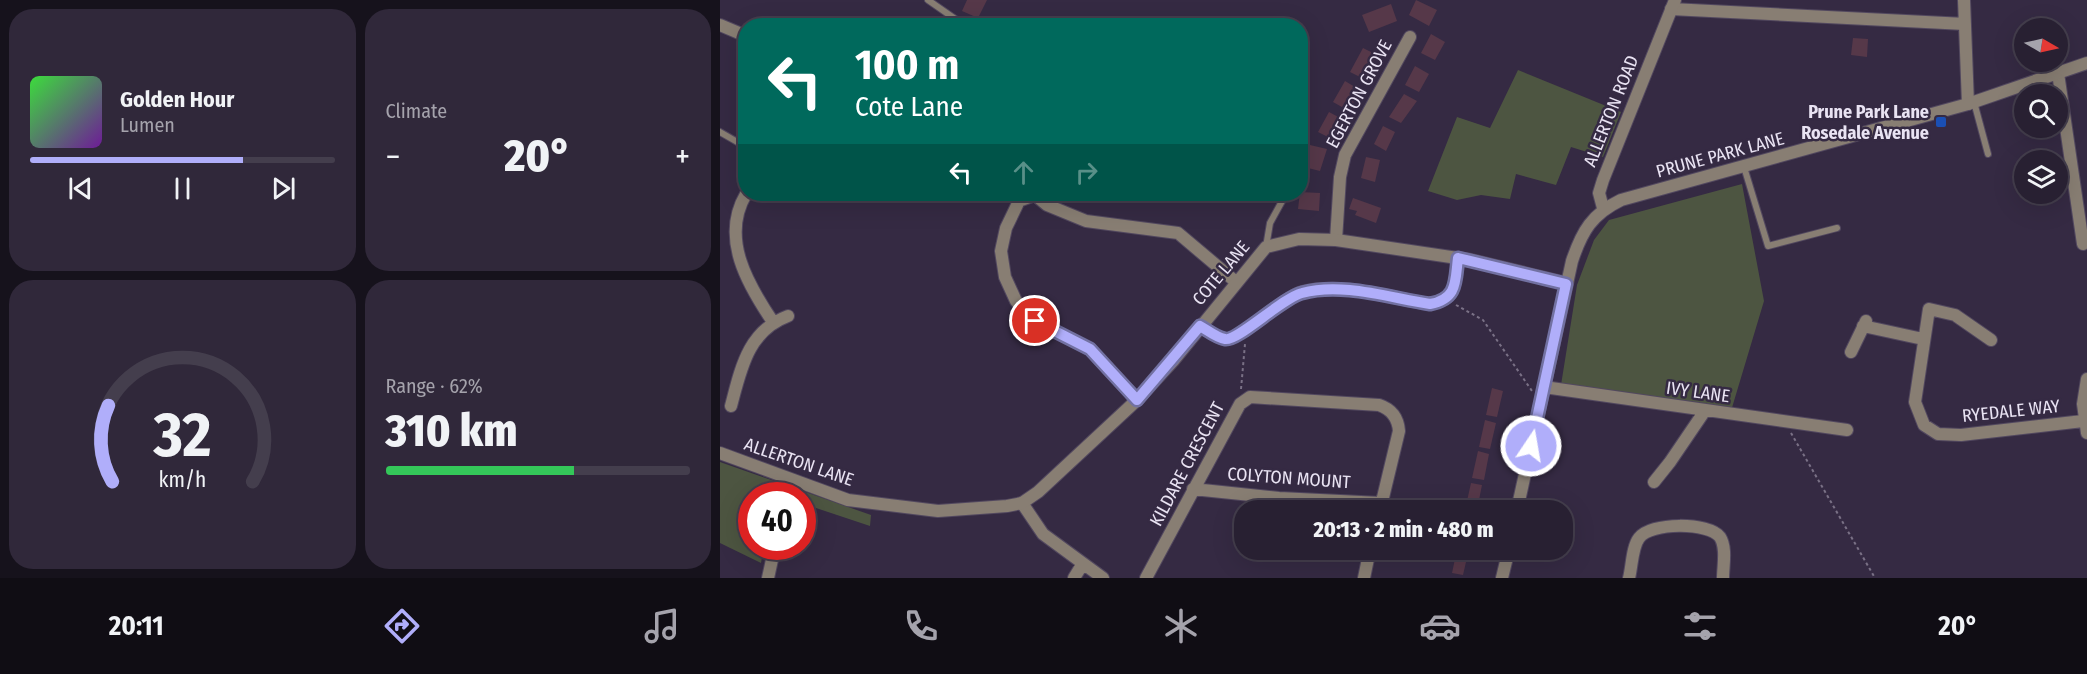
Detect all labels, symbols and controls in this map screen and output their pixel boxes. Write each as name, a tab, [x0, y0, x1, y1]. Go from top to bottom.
north arrow	[2014, 18, 2068, 72]
map controls	[2014, 18, 2068, 204]
street label: EGERTON GROVE	[1321, 36, 1397, 152]
text: 100 m	[855, 40, 959, 90]
icon: left	[756, 42, 834, 120]
street label: ALLERTON ROAD	[1579, 52, 1643, 170]
button: search	[2014, 84, 2068, 138]
text: Golden Hour	[120, 86, 234, 113]
text: Cote Lane	[855, 91, 963, 123]
text: Climate	[386, 99, 447, 123]
place label: Prune Park Lane Rosedale Avenue	[1801, 101, 1929, 144]
text: Lumen	[120, 113, 175, 137]
marker: Prune Park Lane Rosedale Avenue	[1934, 115, 1948, 129]
street label: PRUNE PARK LANE	[1654, 127, 1786, 183]
text: 20°	[504, 129, 571, 183]
text: −	[386, 137, 400, 177]
text: +	[675, 137, 690, 177]
button: layers	[2014, 150, 2068, 204]
icon: left	[944, 156, 977, 189]
icon: ahead	[1007, 156, 1040, 189]
icon: right	[1070, 156, 1103, 189]
icon: previous	[64, 172, 97, 205]
icon: pause	[166, 172, 199, 205]
icon: next	[267, 172, 300, 205]
street label: COTE LANE	[1188, 236, 1254, 310]
pin	[1009, 295, 1060, 346]
icon: arrive	[1018, 304, 1051, 337]
text: Range · 62%	[386, 374, 483, 398]
street label: IVY LANE	[1665, 377, 1731, 407]
street label: RYEDALE WAY	[1961, 395, 2061, 427]
text: 32	[152, 398, 211, 473]
street label: KILDARE CRESCENT	[1145, 398, 1229, 530]
text: 310 km	[386, 404, 517, 458]
position arrow	[1499, 414, 1563, 478]
street label: ALLERTON LANE	[741, 433, 857, 491]
street label: COLYTON MOUNT	[1227, 463, 1352, 493]
text: km/h	[158, 467, 206, 493]
speed limit sign: 40	[738, 482, 816, 560]
text: 20:13 · 2 min · 480 m	[1313, 516, 1494, 543]
icon: directions	[381, 605, 423, 647]
icon: music	[641, 605, 683, 647]
icon: phone	[900, 605, 942, 647]
icon: climate	[1160, 605, 1202, 647]
icon: car	[1419, 605, 1461, 647]
icon: filters	[1679, 605, 1721, 647]
text: 20:11	[109, 610, 164, 642]
text: 20°	[1938, 610, 1978, 642]

